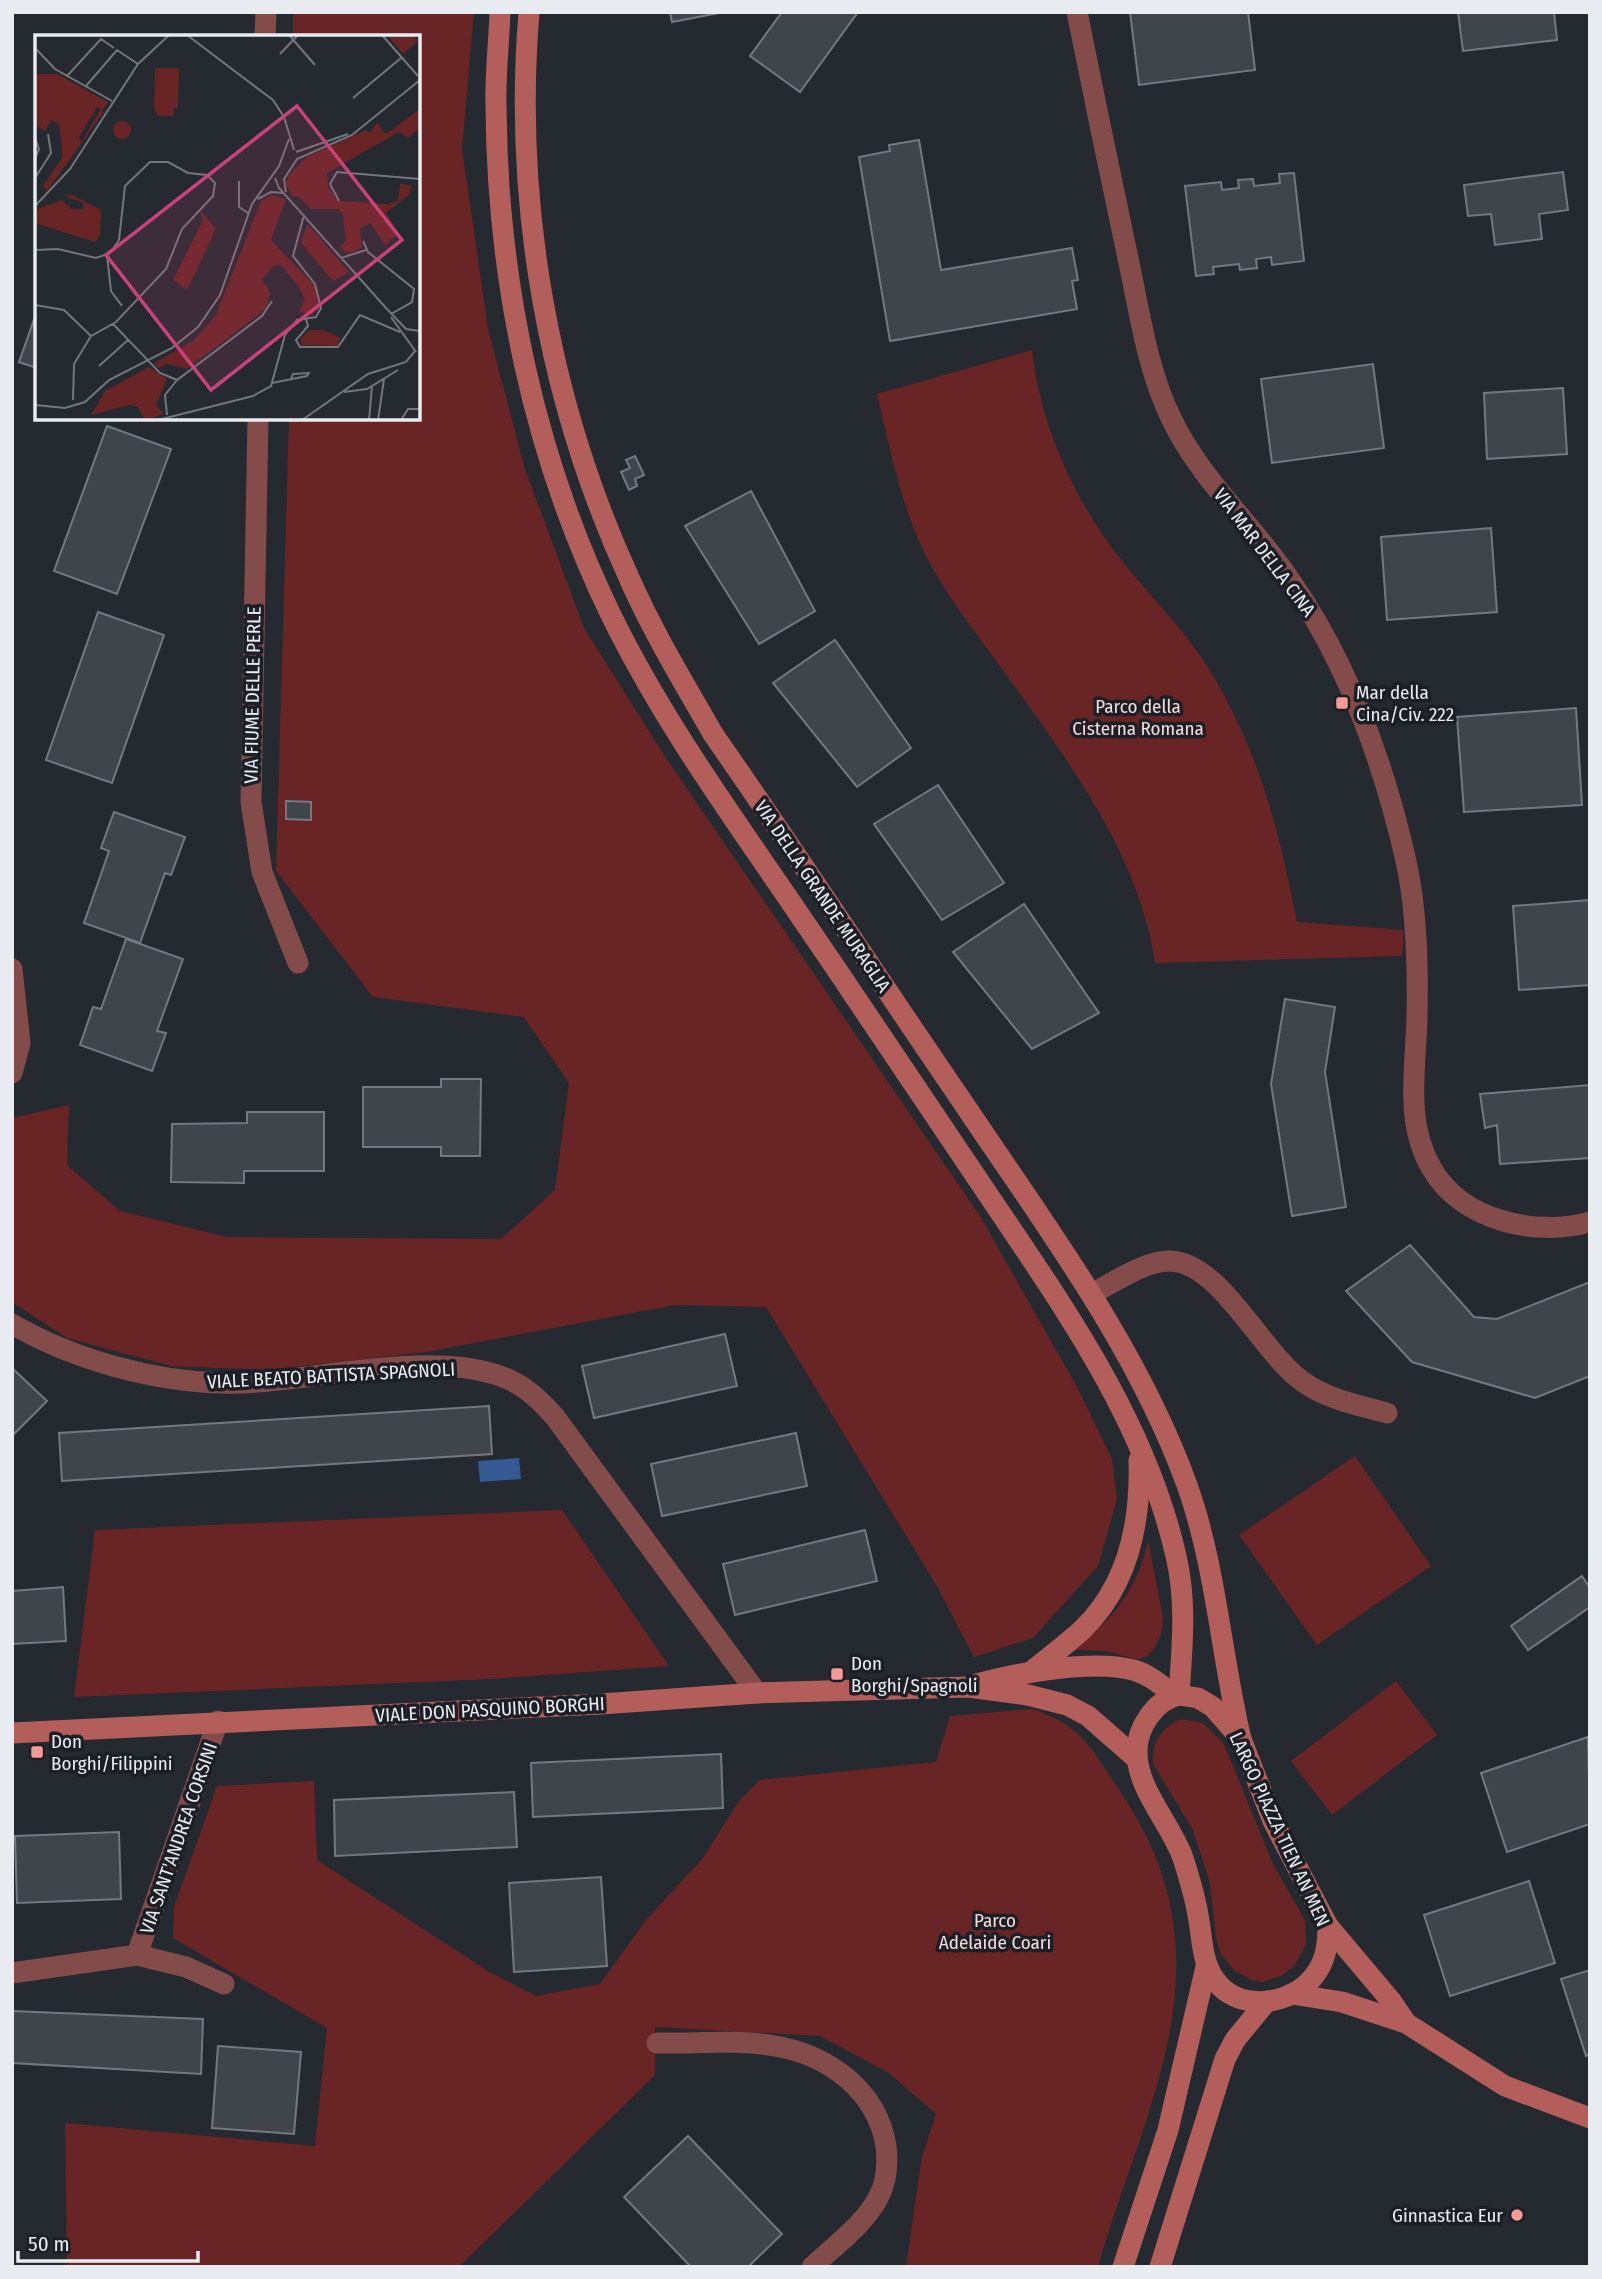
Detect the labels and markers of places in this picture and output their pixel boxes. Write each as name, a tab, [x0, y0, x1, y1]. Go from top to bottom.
place label: Mar della Cina/Civ. 222	[1356, 681, 1454, 726]
marker: Mar della Cina/Civ. 222	[1334, 695, 1350, 711]
place label: Don Borghi/Spagnoli	[851, 1652, 978, 1697]
marker: Don Borghi/Spagnoli	[829, 1666, 845, 1682]
place label: Don Borghi/Filippini	[51, 1730, 173, 1775]
marker: Don Borghi/Filippini	[29, 1744, 45, 1760]
place label: Ginnastica Eur	[1392, 2204, 1503, 2227]
marker: Ginnastica Eur	[1509, 2207, 1525, 2223]

